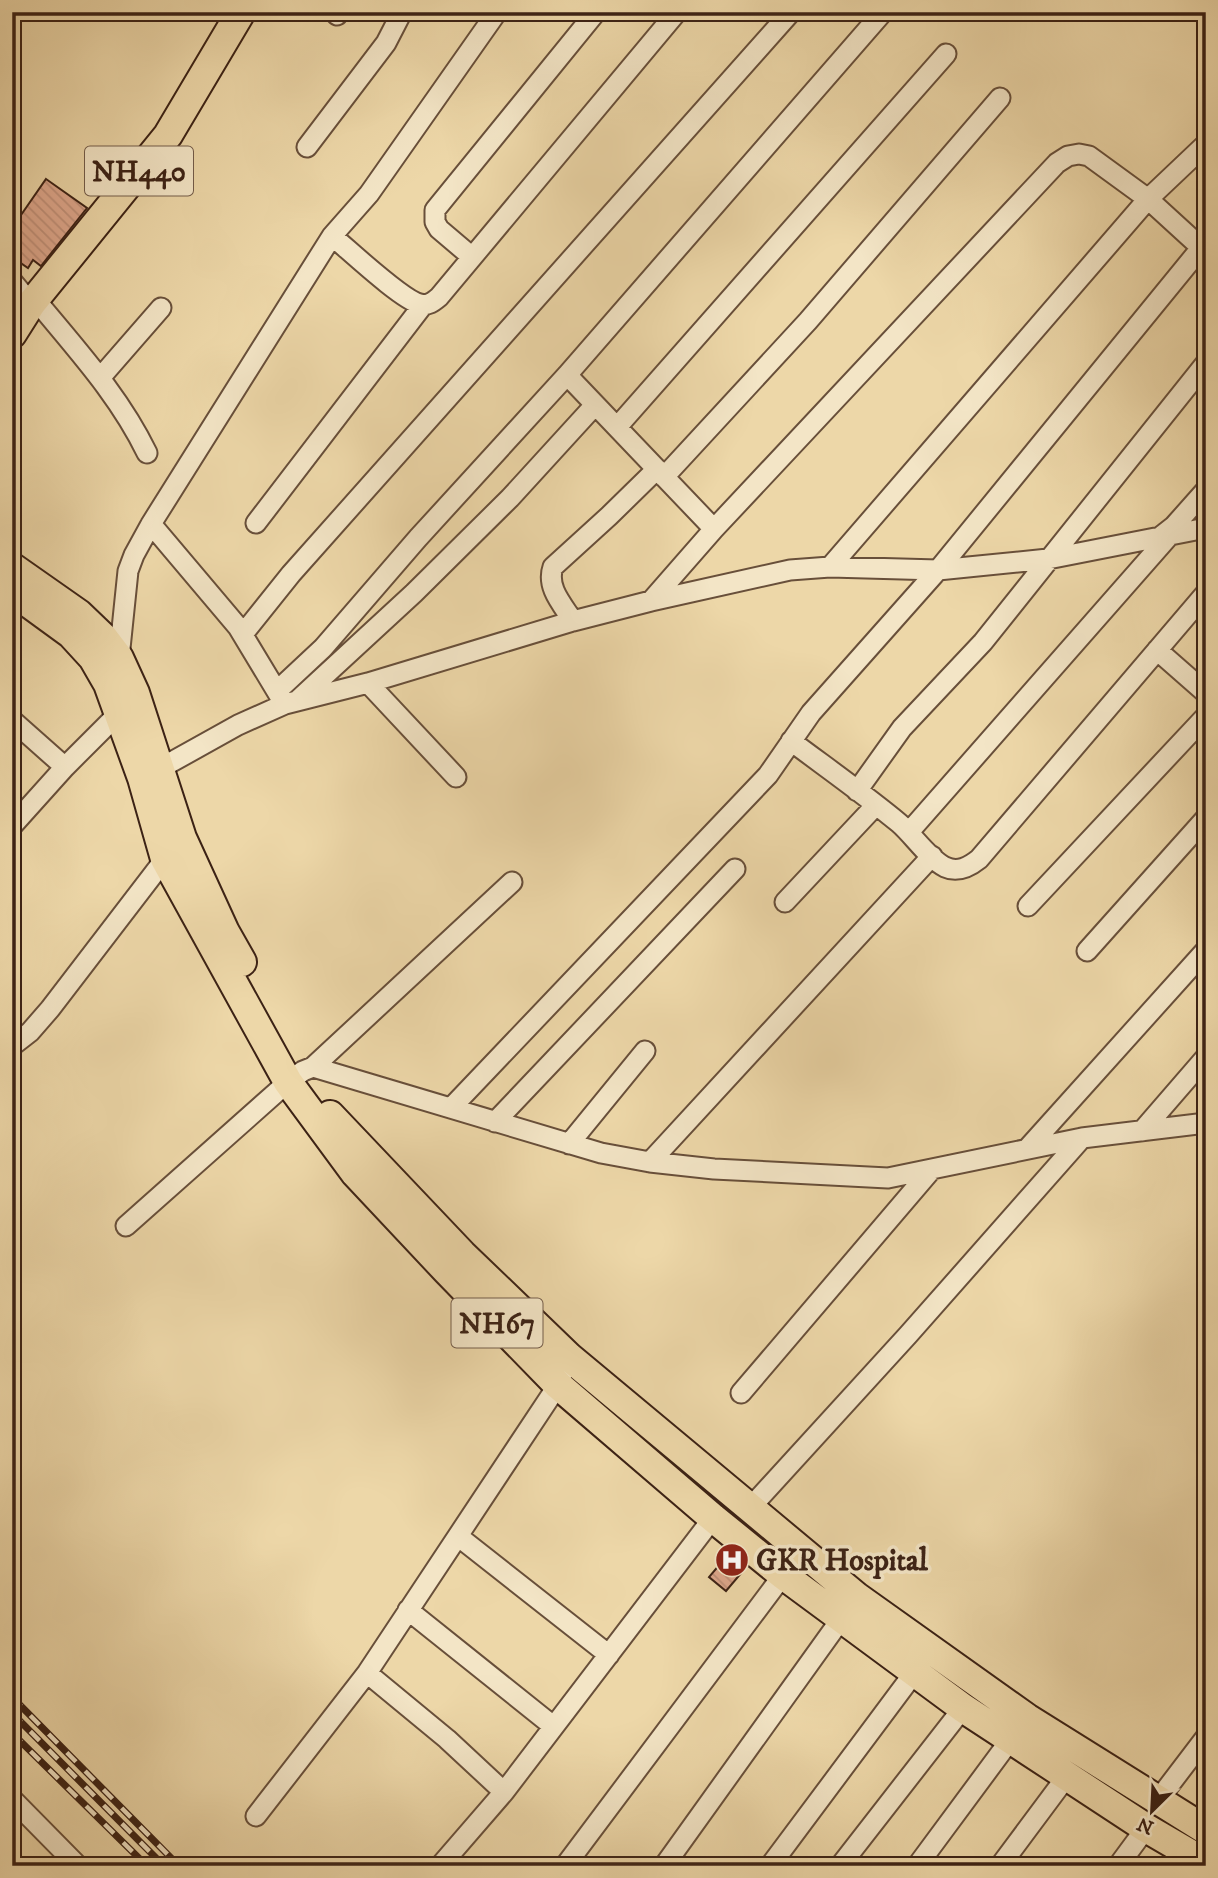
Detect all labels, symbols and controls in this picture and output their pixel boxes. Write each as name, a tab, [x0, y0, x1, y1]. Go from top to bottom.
road number: NH440	[85, 146, 193, 196]
road number: NH67	[452, 1298, 542, 1348]
hospital icon: GKR Hospital	[713, 1541, 751, 1579]
place label: GKR Hospital	[756, 1543, 929, 1580]
north arrow	[1116, 1776, 1186, 1846]
text: N	[1134, 1811, 1158, 1839]

